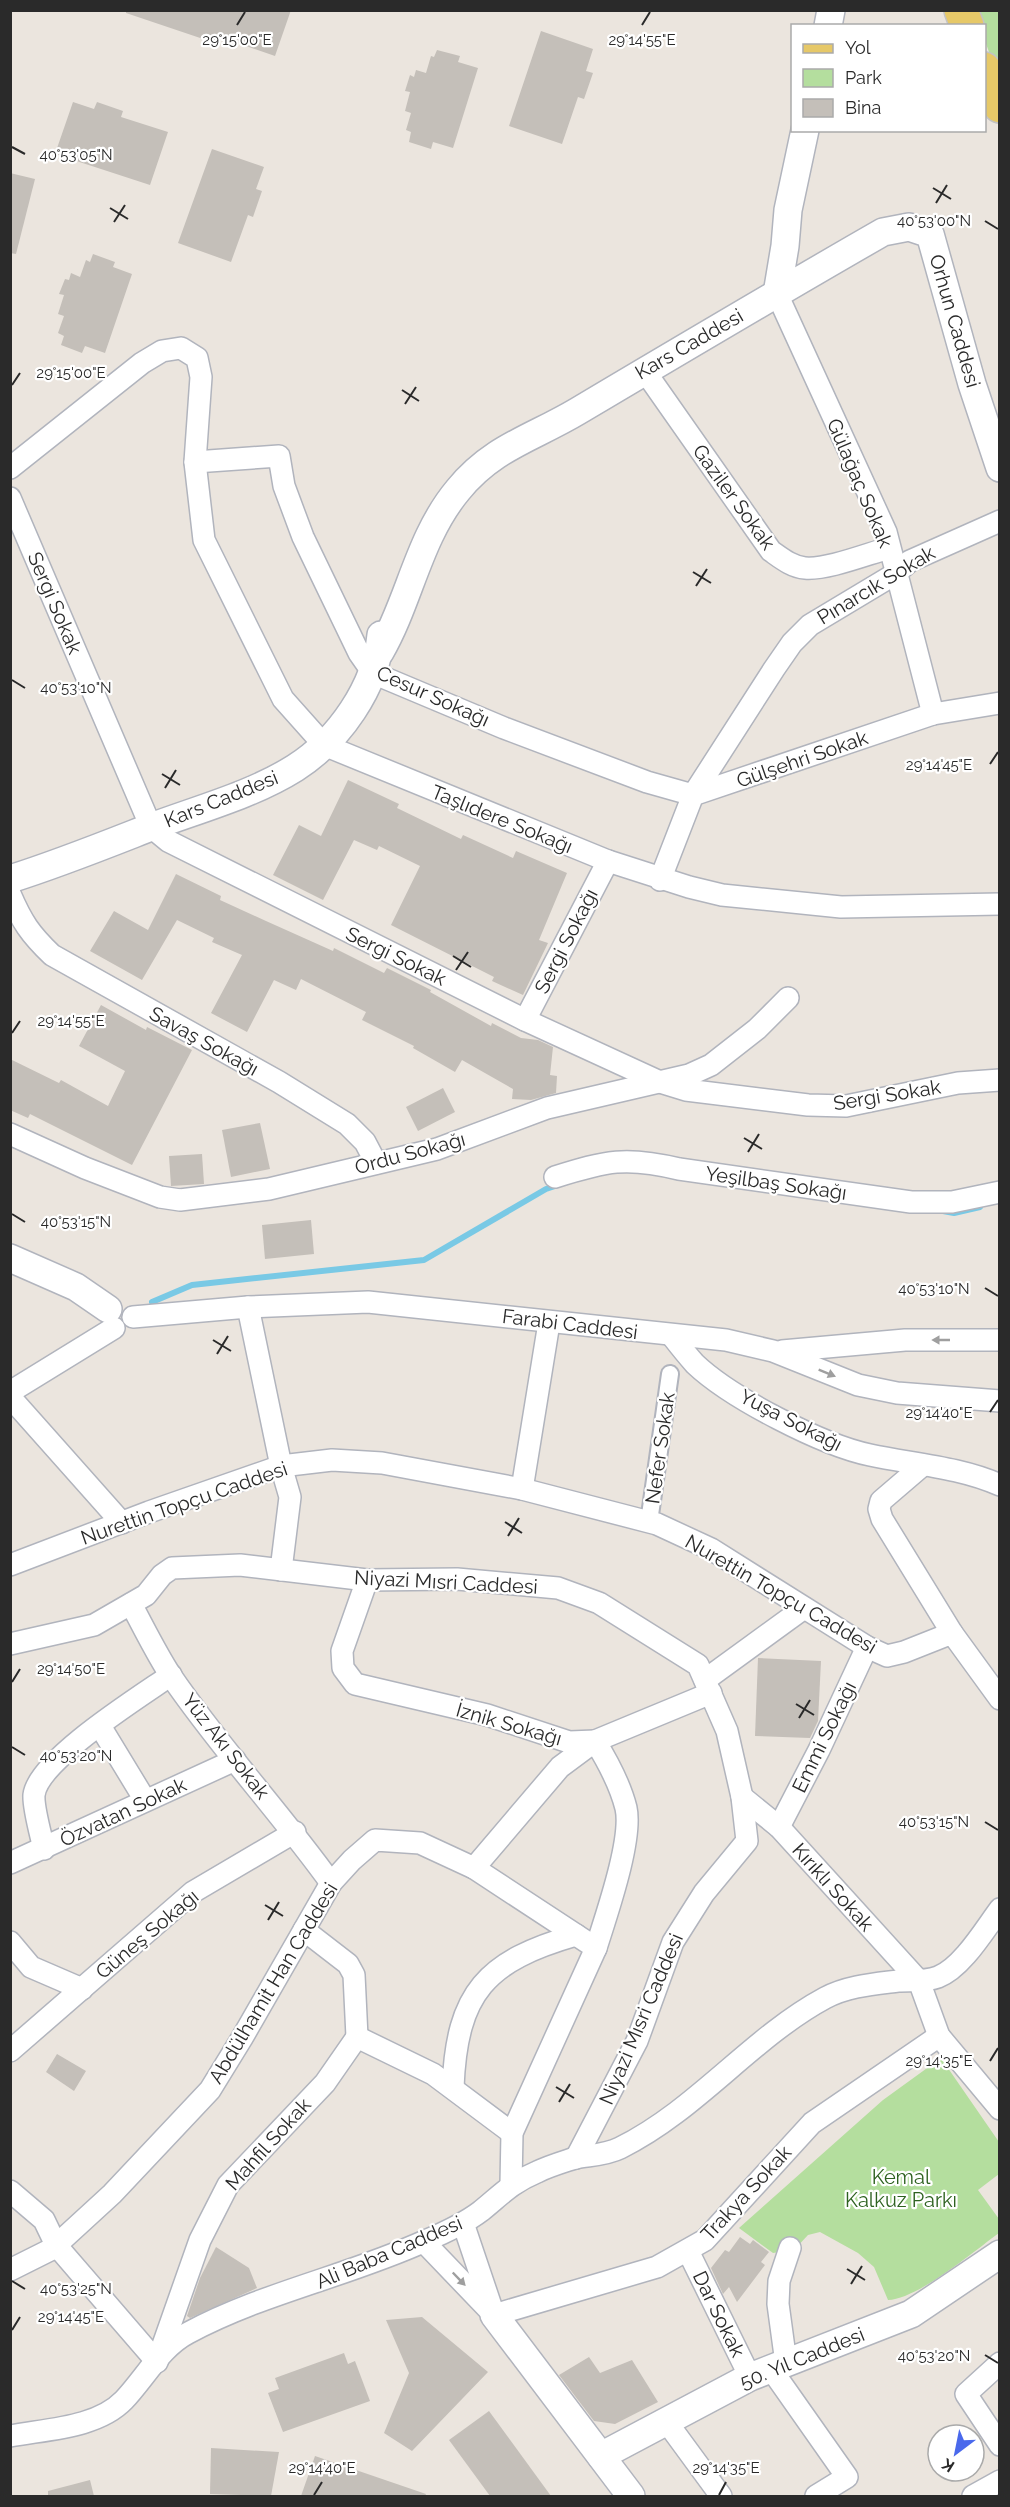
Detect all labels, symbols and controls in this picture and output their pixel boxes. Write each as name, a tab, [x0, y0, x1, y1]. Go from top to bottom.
legend	[791, 24, 986, 132]
text: 29°15'00"E	[202, 31, 272, 49]
text: 29°14'55"E	[608, 31, 676, 49]
text: Yol	[845, 37, 871, 58]
text: Park	[845, 67, 882, 88]
text: Bina	[845, 97, 881, 118]
text: 40°53'05"N	[39, 146, 113, 164]
text: 40°53'00"N	[897, 212, 971, 230]
street label: Orhun Caddesi	[925, 252, 985, 390]
street label: Kars Caddesi	[631, 303, 747, 385]
text: 29°15'00"E	[36, 364, 106, 382]
street label: Gülağaç Sokak	[822, 415, 898, 552]
street label: Gaziler Sokak	[688, 440, 780, 555]
street label: Pınarcık Sokak	[813, 540, 940, 630]
street label: Sergi Sokak	[23, 548, 87, 658]
street label: Cesur Sokağı	[373, 660, 493, 732]
text: 40°53'10"N	[40, 679, 112, 697]
street label: Gülşehri Sokak	[733, 725, 871, 793]
text: 29°14'45"E	[906, 756, 972, 774]
street label: Kars Caddesi	[160, 765, 282, 833]
street label: Taşlıdere Sokağı	[428, 780, 576, 858]
street label: Sergi Sokağı	[529, 884, 603, 998]
street label: Sergi Sokak	[342, 921, 450, 991]
street label: Savaş Sokağı	[145, 1001, 263, 1081]
text: 29°14'55"E	[37, 1012, 105, 1030]
street label: Sergi Sokak	[832, 1075, 943, 1115]
street label: Ordu Sokağı	[352, 1127, 468, 1179]
street label: Yeşilbaş Sokağı	[704, 1161, 848, 1205]
text: 40°53'15"N	[41, 1213, 111, 1231]
text: 40°53'10"N	[898, 1280, 970, 1298]
street label: Farabi Caddesi	[501, 1304, 639, 1344]
one-way arrow	[932, 1335, 951, 1345]
one-way arrow	[818, 1369, 836, 1378]
street label: Yuşa Sokağı	[736, 1384, 846, 1456]
street label: Nefer Sokak	[640, 1390, 680, 1505]
text: 29°14'40"E	[905, 1404, 973, 1422]
street label: Nurettin Topçu Caddesi	[77, 1456, 291, 1550]
street label: Nurettin Topçu Caddesi	[681, 1529, 881, 1659]
street label: Niyazi Mısri Caddesi	[354, 1565, 538, 1599]
text: 29°14'50"E	[37, 1660, 105, 1678]
street label: Emmi Sokağı	[787, 1678, 861, 1796]
street label: Yüz Akı Sokak	[177, 1688, 275, 1804]
street label: İznik Sokağı	[453, 1697, 565, 1751]
text: 40°53'20"N	[40, 1747, 112, 1765]
street label: Özvatan Sokak	[56, 1772, 190, 1852]
text: 40°53'15"N	[899, 1813, 969, 1831]
street label: Kırıklı Sokak	[787, 1838, 879, 1936]
street label: Abdülhamit Han Caddesi	[203, 1878, 343, 2088]
street label: Güneş Sokağı	[91, 1884, 203, 1984]
street label: Niyazi Mısri Caddesi	[594, 1930, 688, 2108]
text: 29°14'35"E	[905, 2052, 973, 2070]
street label: Mahfil Sokak	[220, 2093, 316, 2195]
street label: Trakya Sokak	[696, 2140, 796, 2246]
park label: Kemal Kalkuz Parkı	[845, 2165, 957, 2212]
street label: Ali Baba Caddesi	[312, 2210, 466, 2294]
street label: Dar Sokak	[688, 2267, 750, 2361]
one-way arrow	[452, 2271, 466, 2286]
text: 40°53'25"N	[40, 2280, 112, 2298]
text: 29°14'45"E	[38, 2308, 104, 2326]
street label: 50. Yıl Caddesi	[736, 2322, 868, 2394]
text: 40°53'20"N	[898, 2347, 970, 2365]
north arrow	[926, 2423, 986, 2483]
text: K	[938, 2454, 958, 2476]
text: 29°14'40"E	[288, 2459, 356, 2477]
text: 29°14'35"E	[692, 2459, 760, 2477]

